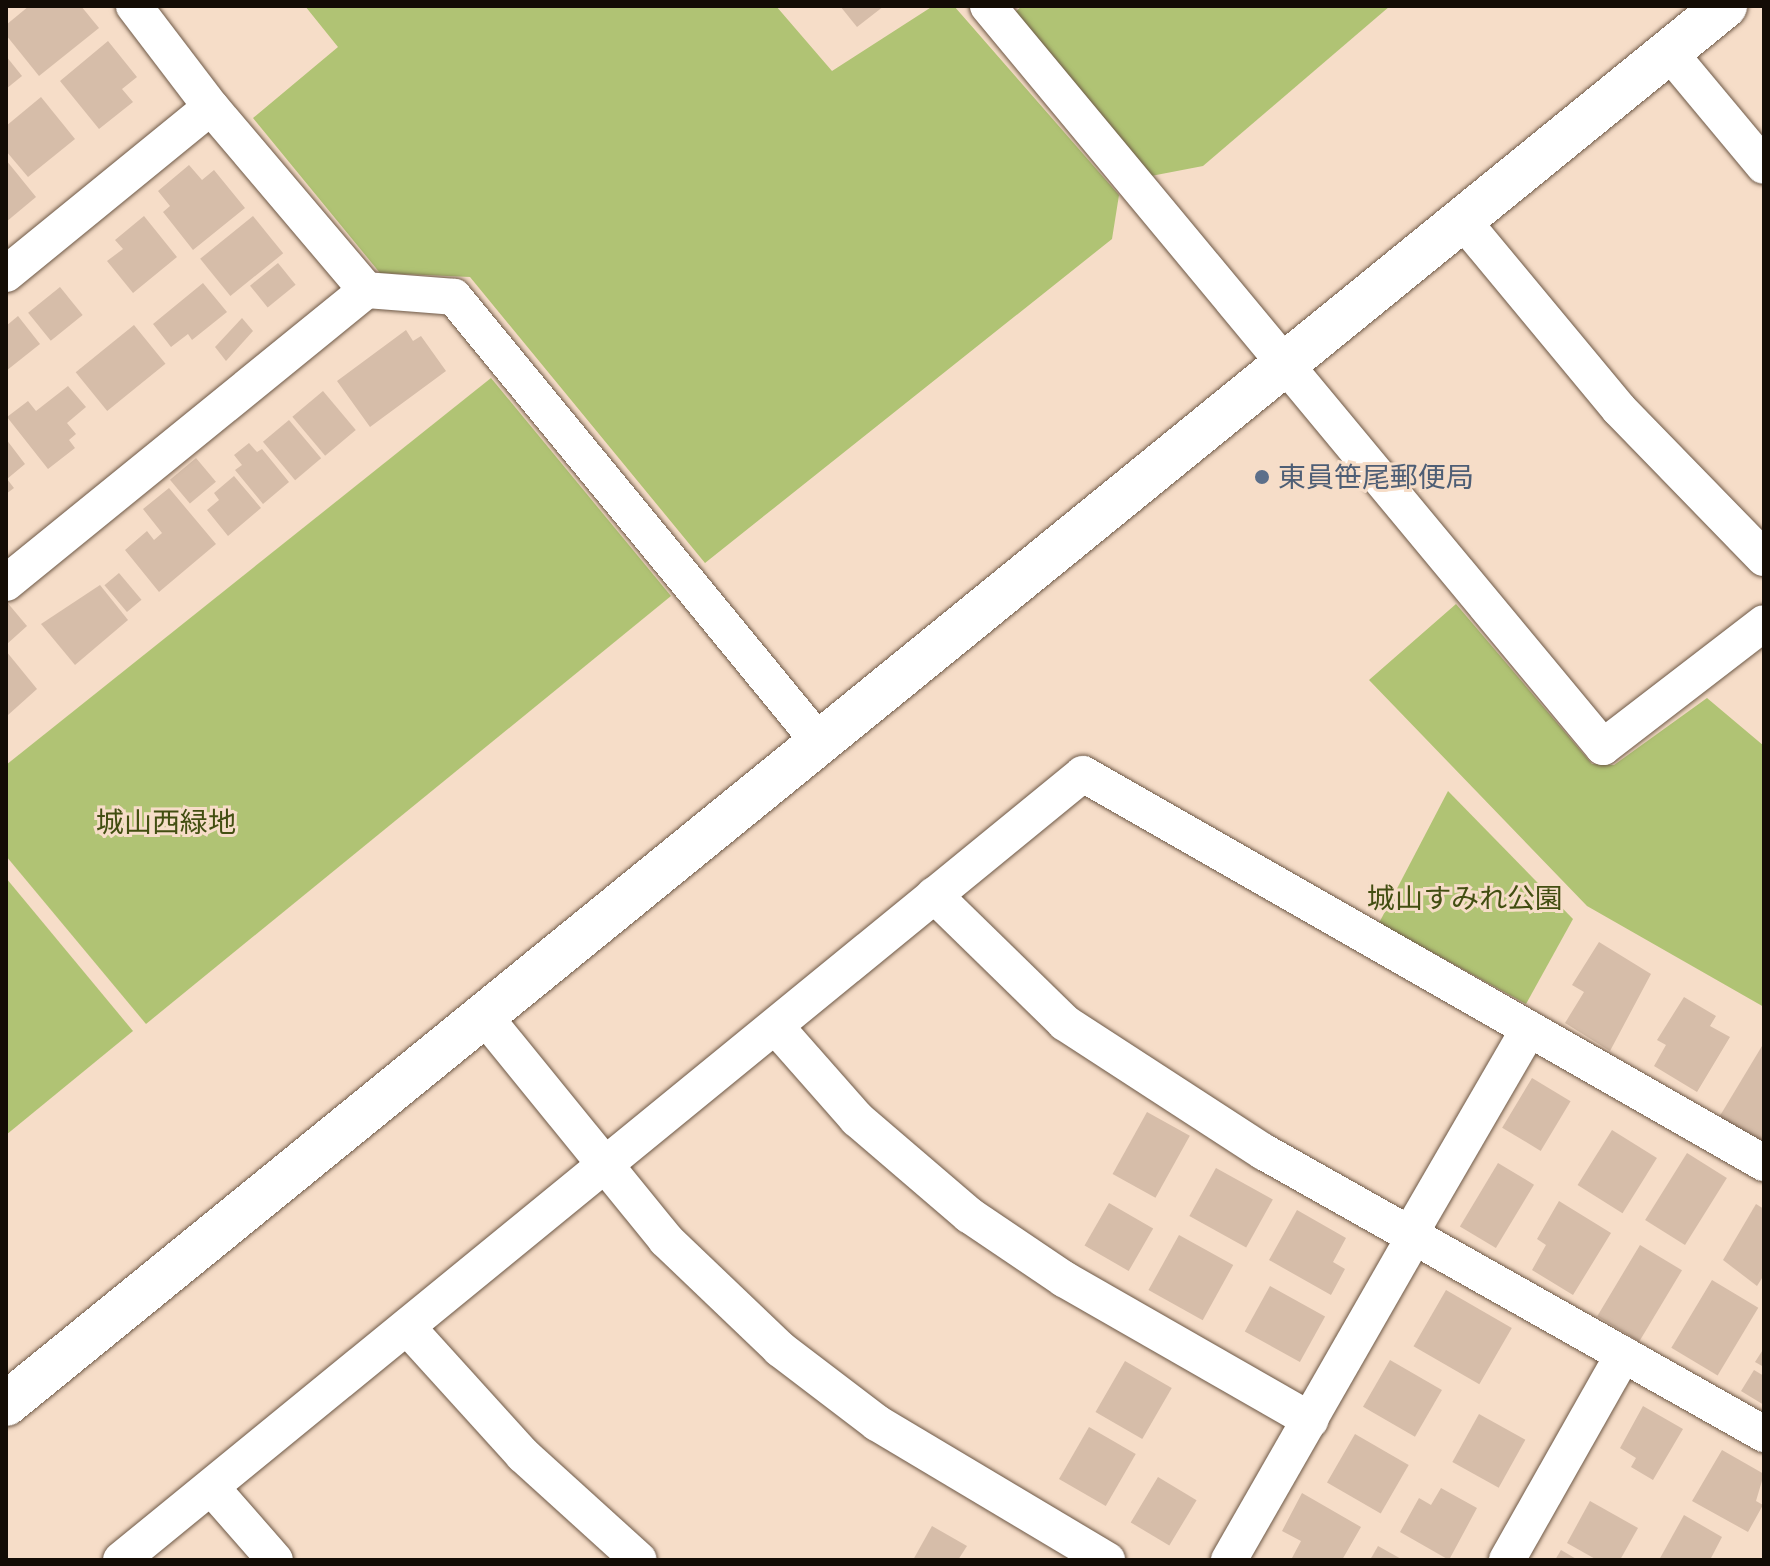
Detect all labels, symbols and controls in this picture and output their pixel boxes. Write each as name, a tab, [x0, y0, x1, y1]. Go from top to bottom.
place label: 東員笹尾郵便局	[1278, 460, 1474, 494]
marker: 東員笹尾郵便局	[1253, 468, 1271, 486]
park label: 城山西緑地	[96, 805, 236, 839]
park label: 城山すみれ公園	[1367, 881, 1563, 915]

